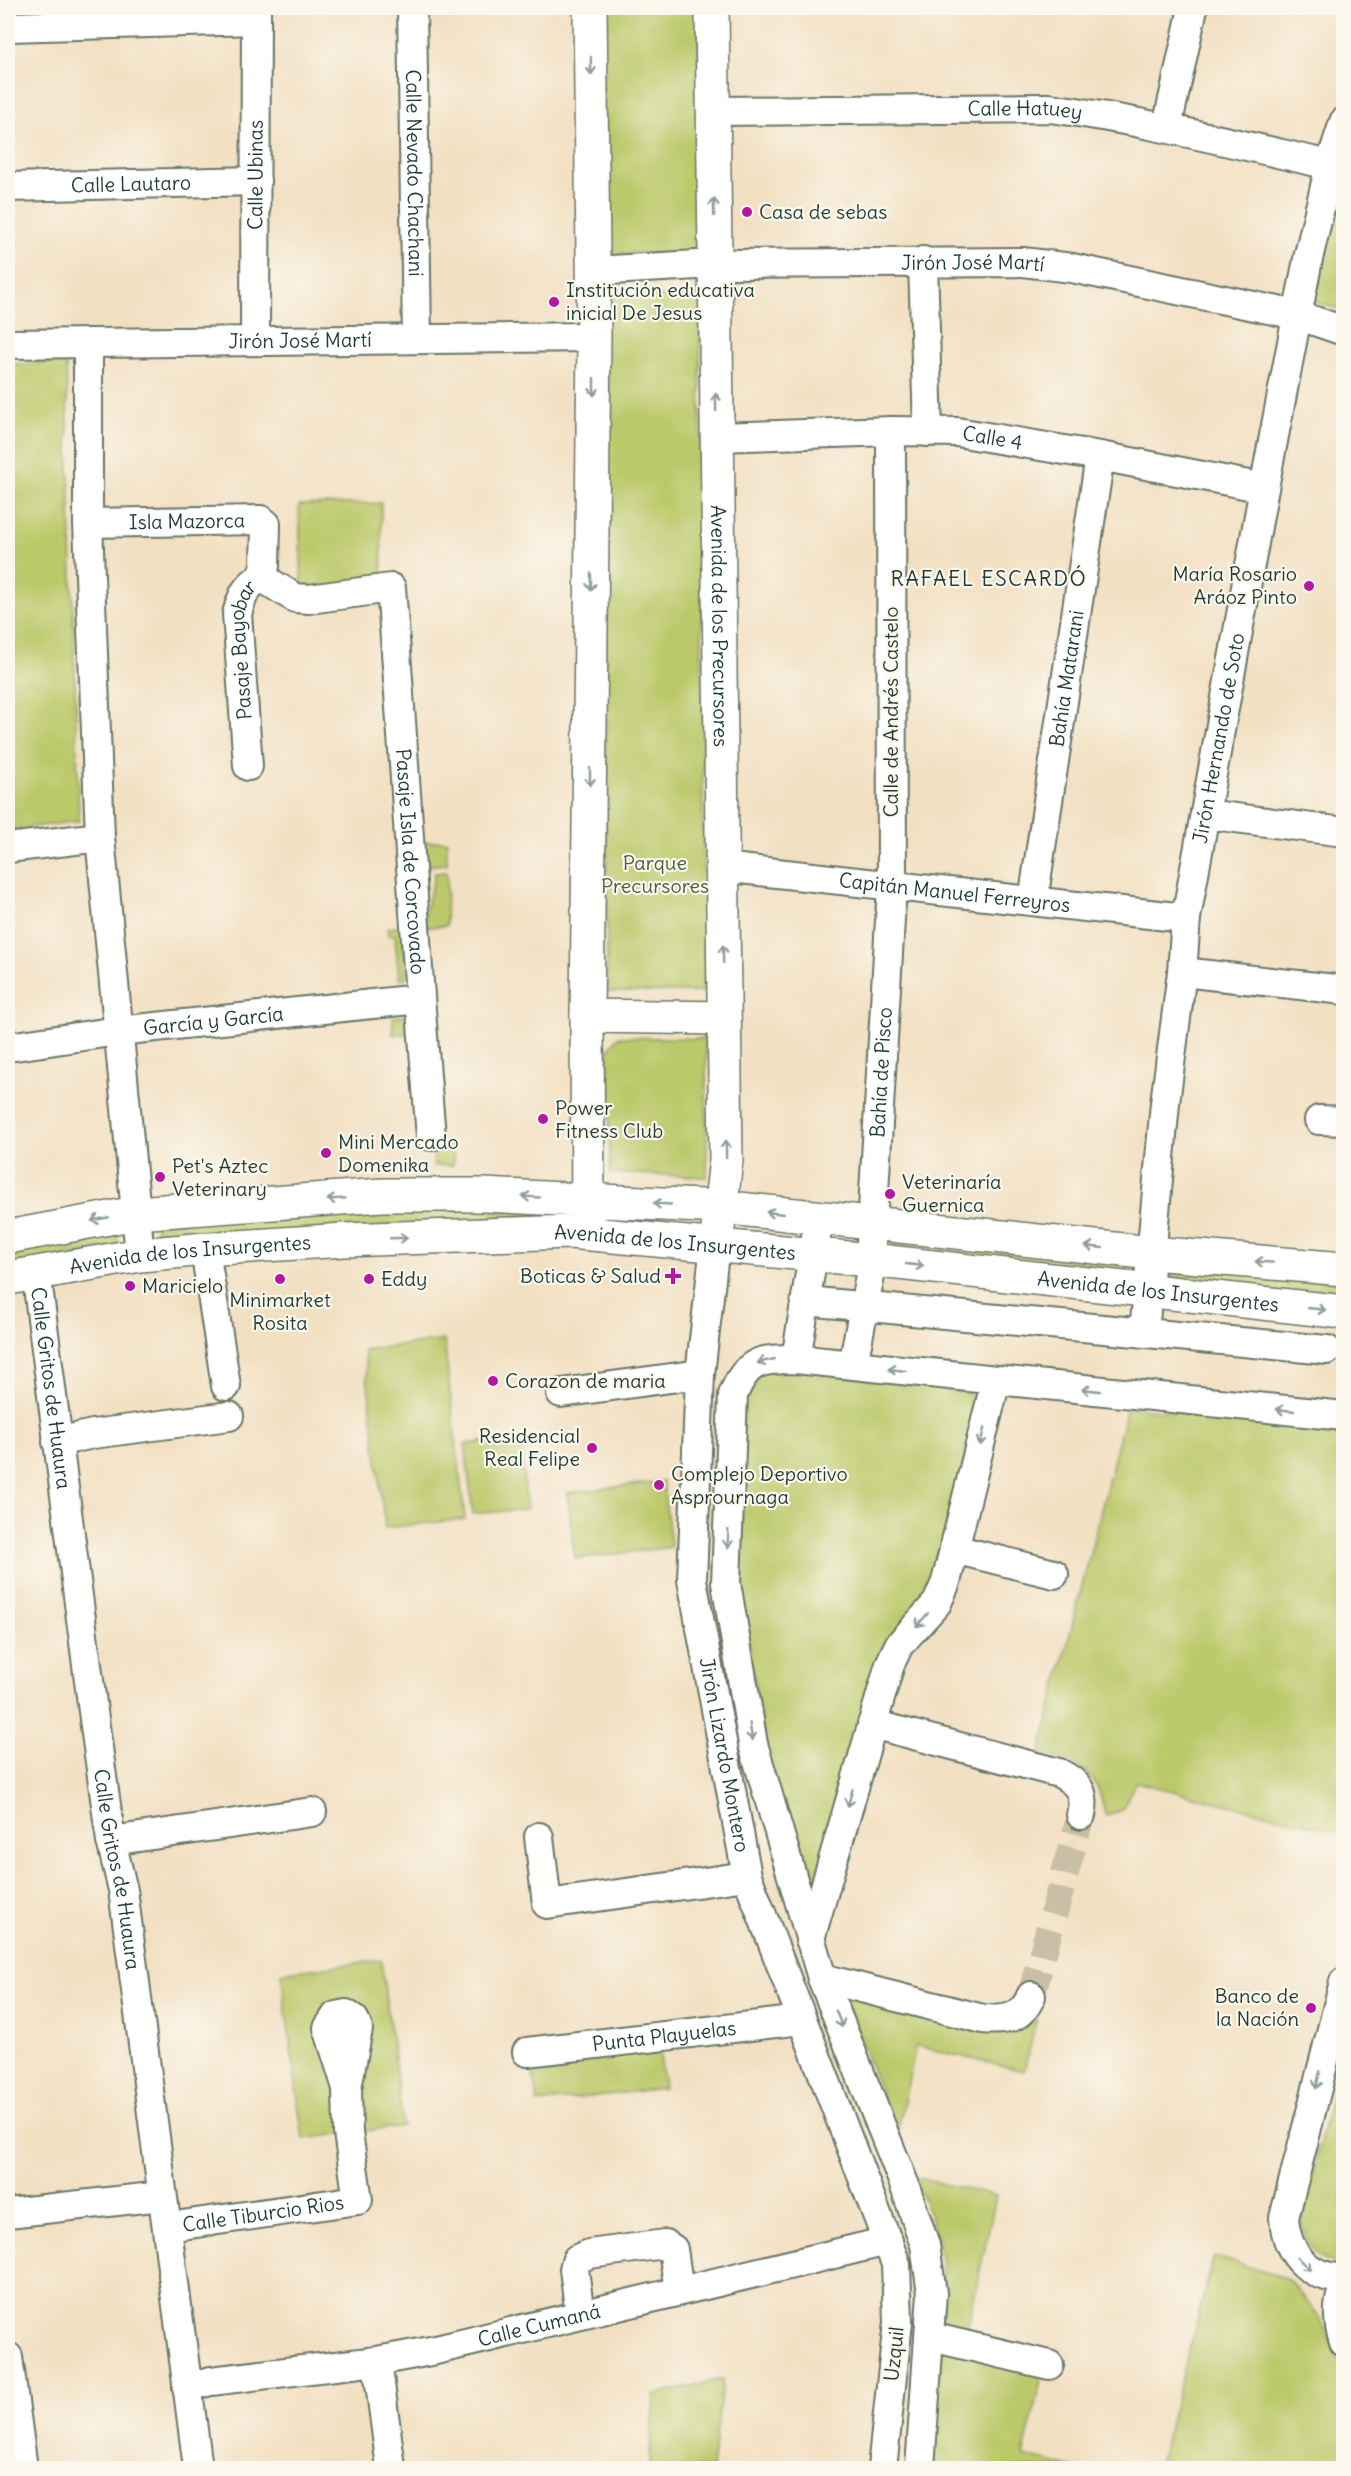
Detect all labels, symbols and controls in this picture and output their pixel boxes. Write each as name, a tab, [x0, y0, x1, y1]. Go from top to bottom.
one-way arrow	[585, 55, 597, 75]
street label: Calle Nevado Chachani	[401, 69, 429, 277]
street label: Calle Hatuey	[967, 95, 1084, 125]
street label: Calle Ubinas	[242, 120, 268, 230]
street label: Calle Lautaro	[71, 170, 191, 197]
one-way arrow	[708, 197, 720, 217]
place label: Casa de sebas	[759, 199, 887, 224]
marker: Casa de sebas	[740, 205, 754, 219]
street label: Jirón José Martí	[901, 249, 1046, 277]
place label: Institución educativa inicial De Jesus	[566, 277, 755, 325]
marker: Institución educativa inicial De Jesus	[547, 295, 561, 309]
street label: Jirón José Martí	[228, 327, 372, 353]
one-way arrow	[588, 376, 599, 396]
one-way arrow	[710, 392, 722, 412]
street label: Calle 4	[961, 420, 1024, 455]
street label: Avenida de los Precursores	[706, 505, 734, 747]
street label: Isla Mazorca	[129, 507, 245, 534]
place label: María Rosario Aráoz Pinto	[1172, 561, 1297, 609]
district label: RAFAEL ESCARDÓ	[891, 565, 1087, 592]
one-way arrow	[585, 571, 597, 591]
street label: Pasaje Bayobar	[224, 574, 261, 721]
marker: María Rosario Aráoz Pinto	[1302, 579, 1316, 593]
street label: Calle de Andrés Castelo	[878, 606, 903, 818]
street label: Bahía Matarani	[1043, 608, 1089, 748]
street label: Jirón Hernando de Soto	[1187, 631, 1249, 845]
street label: Pasaje Isla de Corcovado	[391, 748, 431, 975]
one-way arrow	[584, 766, 596, 786]
park label: Parque Precursores	[601, 850, 709, 898]
street label: Capitán Manuel Ferreyros	[838, 867, 1072, 917]
one-way arrow	[717, 944, 729, 964]
street label: García y García	[142, 1000, 285, 1040]
street label: Bahía de Pisco	[864, 1006, 897, 1138]
place label: Power Fitness Club	[555, 1095, 663, 1143]
marker: Power Fitness Club	[536, 1112, 550, 1126]
place label: Mini Mercado Domenika	[338, 1129, 459, 1177]
one-way arrow	[720, 1139, 732, 1159]
marker: Mini Mercado Domenika	[319, 1146, 333, 1160]
place label: Pet's Aztec Veterinary	[172, 1153, 268, 1201]
place label: Veterinaría Guernica	[902, 1169, 1002, 1217]
marker: Pet's Aztec Veterinary	[153, 1170, 167, 1184]
marker: Veterinaría Guernica	[883, 1187, 897, 1201]
one-way arrow	[521, 1192, 541, 1203]
one-way arrow	[326, 1193, 346, 1204]
one-way arrow	[653, 1199, 673, 1210]
one-way arrow	[765, 1207, 785, 1218]
one-way arrow	[91, 1214, 110, 1225]
street label: Avenida de los Insurgentes	[553, 1219, 797, 1265]
street label: Avenida de los Insurgentes	[67, 1229, 312, 1279]
one-way arrow	[389, 1232, 409, 1243]
one-way arrow	[1084, 1241, 1104, 1252]
one-way arrow	[1255, 1256, 1275, 1267]
one-way arrow	[904, 1259, 924, 1270]
place label: Boticas & Salud	[520, 1263, 661, 1288]
street label: Avenida de los Insurgentes	[1036, 1265, 1280, 1317]
place label: Eddy	[381, 1266, 427, 1291]
marker: Boticas & Salud	[666, 1269, 680, 1283]
marker: Minimarket Rosita	[273, 1272, 287, 1286]
marker: Eddy	[362, 1272, 376, 1286]
place label: Maricielo	[142, 1273, 223, 1298]
marker: Maricielo	[123, 1279, 137, 1293]
street label: Calle Gritos de Huaura	[26, 1285, 77, 1490]
place label: Minimarket Rosita	[229, 1287, 331, 1335]
one-way arrow	[1307, 1304, 1327, 1315]
one-way arrow	[757, 1356, 776, 1368]
one-way arrow	[888, 1364, 908, 1375]
place label: Corazon de maria	[505, 1368, 666, 1393]
marker: Corazon de maria	[486, 1374, 500, 1388]
one-way arrow	[1082, 1384, 1102, 1395]
one-way arrow	[1276, 1404, 1296, 1415]
place label: Residencial Real Felipe	[479, 1423, 580, 1471]
one-way arrow	[975, 1427, 987, 1446]
marker: Residencial Real Felipe	[585, 1441, 599, 1455]
place label: Complejo Deportivo Asprournaga	[671, 1461, 848, 1509]
marker: Complejo Deportivo Asprournaga	[652, 1478, 666, 1492]
one-way arrow	[722, 1529, 734, 1549]
one-way arrow	[915, 1612, 929, 1627]
street label: Jirón Lizardo Montero	[695, 1655, 755, 1854]
one-way arrow	[745, 1722, 756, 1742]
street label: Calle Gritos de Huaura	[89, 1767, 146, 1971]
one-way arrow	[844, 1788, 855, 1807]
place label: Banco de la Nación	[1214, 1983, 1299, 2031]
marker: Banco de la Nación	[1304, 2001, 1318, 2015]
one-way arrow	[834, 2009, 845, 2028]
street label: Punta Playuelas	[591, 2015, 737, 2056]
one-way arrow	[1312, 2070, 1324, 2089]
street label: Calle Tiburcio Rios	[181, 2189, 345, 2237]
one-way arrow	[1296, 2257, 1311, 2271]
street label: Calle Cumaná	[475, 2298, 603, 2352]
street label: Uzquil	[878, 2325, 909, 2382]

